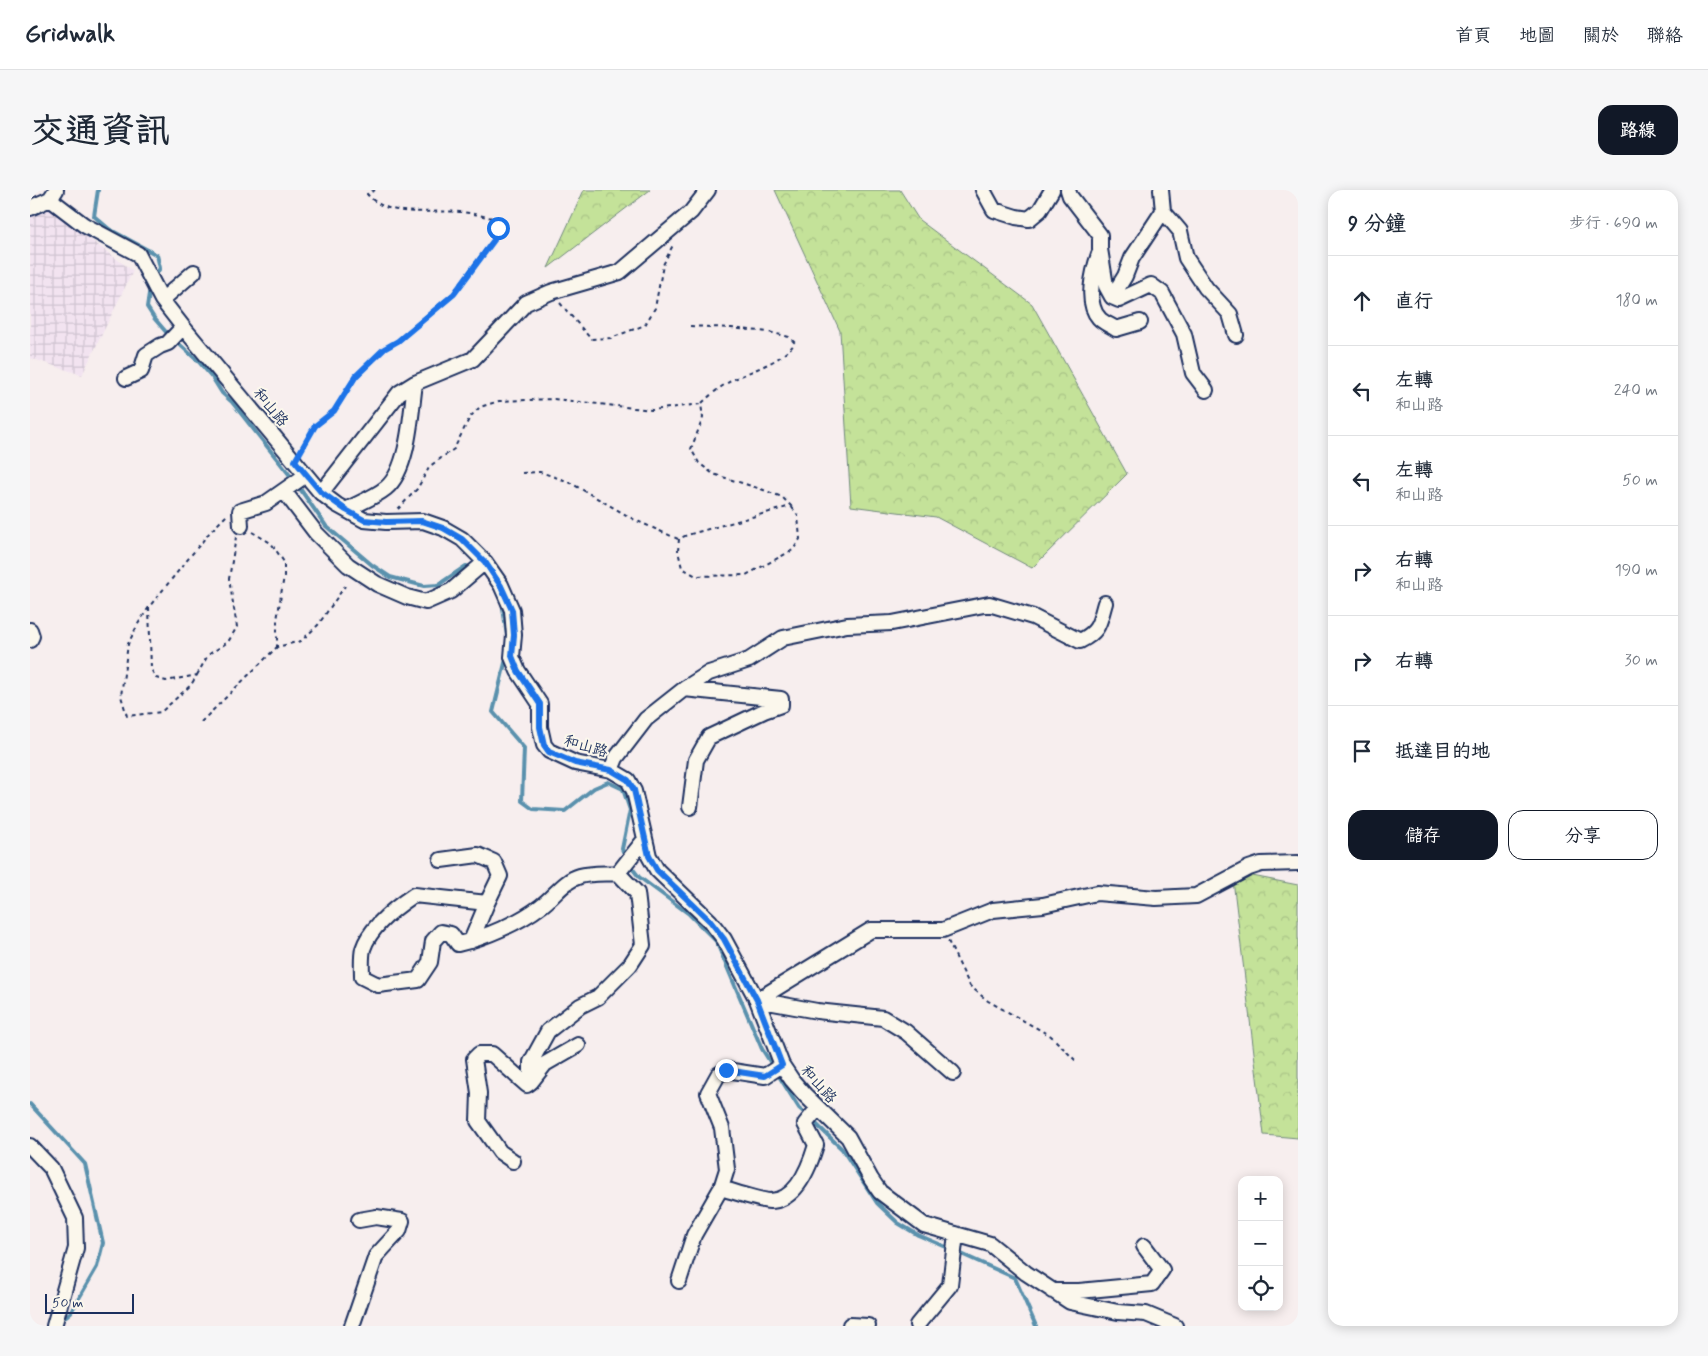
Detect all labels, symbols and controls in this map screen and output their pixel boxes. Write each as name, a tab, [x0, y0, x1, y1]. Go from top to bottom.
text: Gridwalk	[25, 19, 115, 50]
text: 首頁	[1455, 24, 1491, 48]
text: 地圖	[1519, 24, 1555, 48]
text: 關於	[1583, 24, 1619, 48]
text: 聯絡	[1647, 24, 1683, 48]
button: 路線	[1598, 105, 1678, 155]
text: 交通資訊	[30, 109, 170, 155]
text: 9 分鐘	[1348, 210, 1406, 238]
text: 步行 · 690 m	[1569, 213, 1658, 234]
route start	[487, 217, 510, 240]
icon: ahead	[1348, 287, 1376, 315]
text: 直行	[1395, 289, 1433, 314]
text: 180 m	[1615, 290, 1658, 311]
text: 左轉	[1395, 368, 1433, 393]
icon: left	[1348, 377, 1376, 405]
text: 240 m	[1614, 380, 1658, 401]
street label: 和山路	[248, 384, 292, 431]
text: 和山路	[1395, 395, 1443, 416]
text: 左轉	[1395, 458, 1433, 483]
icon: left	[1348, 467, 1376, 495]
text: 50 m	[1622, 470, 1658, 491]
text: 和山路	[1395, 485, 1443, 506]
text: 右轉	[1395, 548, 1433, 573]
icon: right	[1348, 557, 1376, 585]
text: 190 m	[1615, 560, 1658, 581]
text: 和山路	[1395, 575, 1443, 596]
icon: right	[1348, 647, 1376, 675]
text: 右轉	[1395, 649, 1433, 674]
text: 30 m	[1625, 650, 1658, 671]
street label: 和山路	[561, 731, 610, 763]
icon: arrive	[1348, 737, 1376, 765]
text: 抵達目的地	[1395, 739, 1490, 764]
button: 儲存	[1348, 810, 1498, 860]
button: 分享	[1508, 810, 1658, 860]
route end	[715, 1059, 738, 1082]
street label: 和山路	[796, 1061, 841, 1108]
map controls	[1238, 1176, 1283, 1311]
button: +	[1238, 1176, 1283, 1221]
button: −	[1238, 1221, 1283, 1266]
button: locate	[1238, 1266, 1283, 1311]
scale bar	[45, 1291, 134, 1314]
text: 50 m	[52, 1294, 83, 1312]

